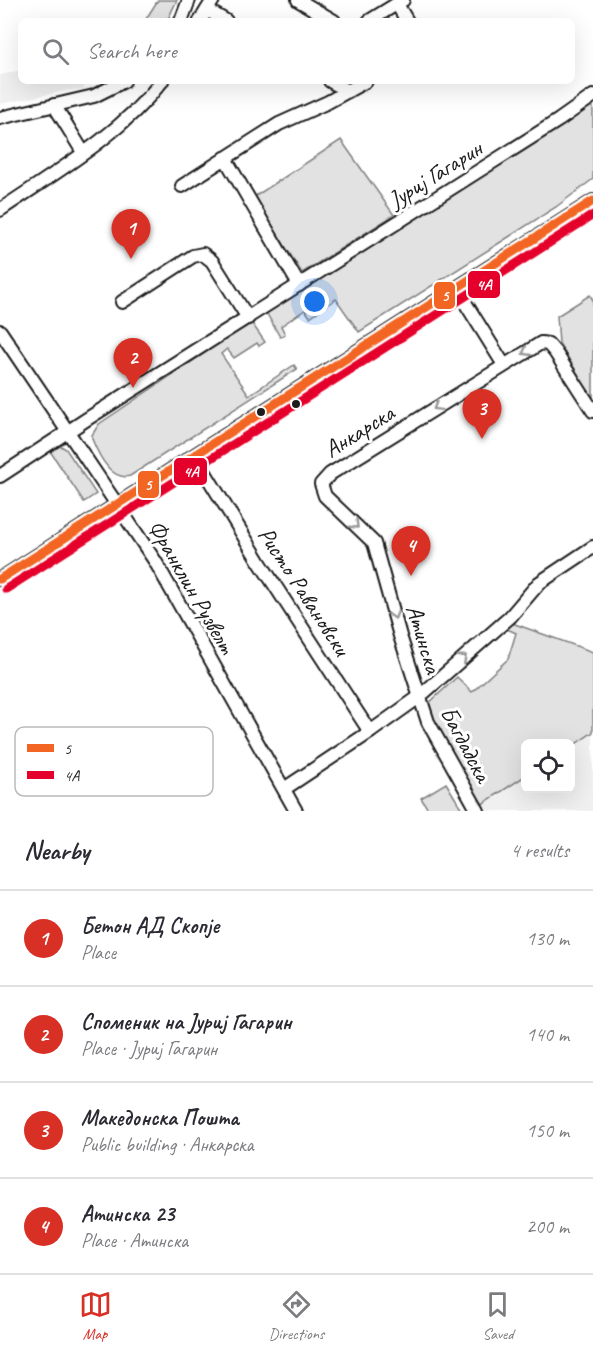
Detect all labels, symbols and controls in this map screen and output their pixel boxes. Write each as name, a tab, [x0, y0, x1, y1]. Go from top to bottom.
search box	[18, 18, 575, 84]
icon: search	[39, 35, 72, 68]
text: Search here	[87, 37, 177, 65]
street label: Јуриј Гагарин	[382, 132, 489, 215]
pin: 1	[112, 210, 150, 259]
line badge: 4A	[467, 270, 501, 299]
text: 4A	[476, 275, 494, 295]
line badge: 5	[433, 281, 456, 310]
text: 5	[442, 286, 451, 306]
your location	[300, 287, 329, 316]
pin: 2	[114, 338, 152, 388]
one-way arrow	[522, 345, 532, 357]
pin: 3	[462, 390, 502, 439]
street label: Анкарска	[318, 397, 401, 464]
unlabelled marker	[290, 398, 302, 410]
one-way arrow	[433, 400, 443, 412]
unlabelled marker	[255, 406, 267, 418]
line badge: 4A	[173, 457, 208, 486]
text: 4A	[183, 462, 201, 482]
line badge: 5	[137, 470, 160, 499]
text: 5	[145, 475, 154, 495]
street label: Франклин Рузвелт	[142, 515, 243, 660]
one-way arrow	[349, 518, 359, 529]
street label: Ристо Равановски	[251, 521, 358, 663]
pin: 4	[392, 526, 430, 576]
street label: Атинска	[399, 601, 449, 678]
one-way arrow	[387, 610, 400, 620]
one-way arrow	[456, 654, 467, 665]
street label: Багдадска	[434, 701, 499, 789]
legend	[15, 727, 213, 796]
text: 5	[64, 739, 72, 759]
map controls	[521, 739, 575, 793]
button: locate	[521, 739, 575, 793]
text: 4A	[64, 766, 80, 786]
text: Nearby	[24, 834, 89, 867]
text: 4 results	[510, 838, 569, 863]
text: Бетон АД Скопје	[81, 912, 219, 940]
text: 1	[39, 926, 48, 951]
text: 130 m	[526, 926, 569, 951]
text: Place	[81, 940, 116, 965]
text: Споменик на Јуриј Гагарин	[81, 1008, 292, 1036]
text: 2	[39, 1022, 48, 1047]
text: 140 m	[526, 1022, 569, 1047]
text: Place · Јуриј Гагарин	[81, 1036, 217, 1061]
text: Македонска Пошта	[81, 1104, 239, 1132]
text: 3	[39, 1118, 48, 1143]
text: 150 m	[526, 1118, 569, 1143]
text: Public building · Анкарска	[81, 1132, 254, 1157]
text: Атинска 23	[81, 1200, 174, 1228]
text: 4	[39, 1214, 48, 1239]
text: 200 m	[526, 1214, 569, 1239]
text: Place · Атинска	[81, 1228, 188, 1253]
tab: Map	[79, 1288, 112, 1344]
tab: Directions	[269, 1288, 324, 1344]
tab: Saved	[481, 1288, 514, 1344]

